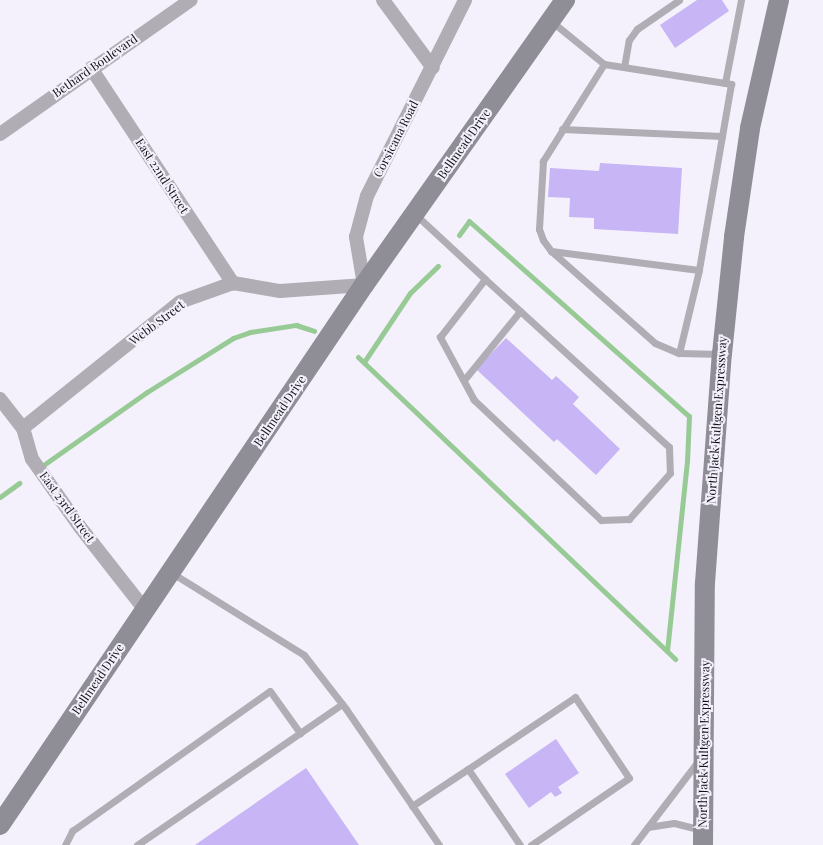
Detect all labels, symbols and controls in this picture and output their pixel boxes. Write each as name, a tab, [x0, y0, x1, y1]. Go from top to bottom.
street label: Bethard Boulevard	[50, 31, 140, 101]
street label: Corsicana Road	[370, 98, 422, 180]
street label: Bellmead Drive	[434, 106, 494, 182]
street label: East 22nd Street	[132, 136, 192, 216]
street label: Webb Street	[127, 298, 187, 348]
street label: North Jack Kultgen Expressway	[704, 336, 730, 504]
street label: Bellmead Drive	[251, 373, 309, 449]
street label: East 23rd Street	[36, 469, 98, 545]
street label: Bellmead Drive	[69, 641, 127, 717]
street label: North Jack Kultgen Expressway	[695, 660, 713, 828]

